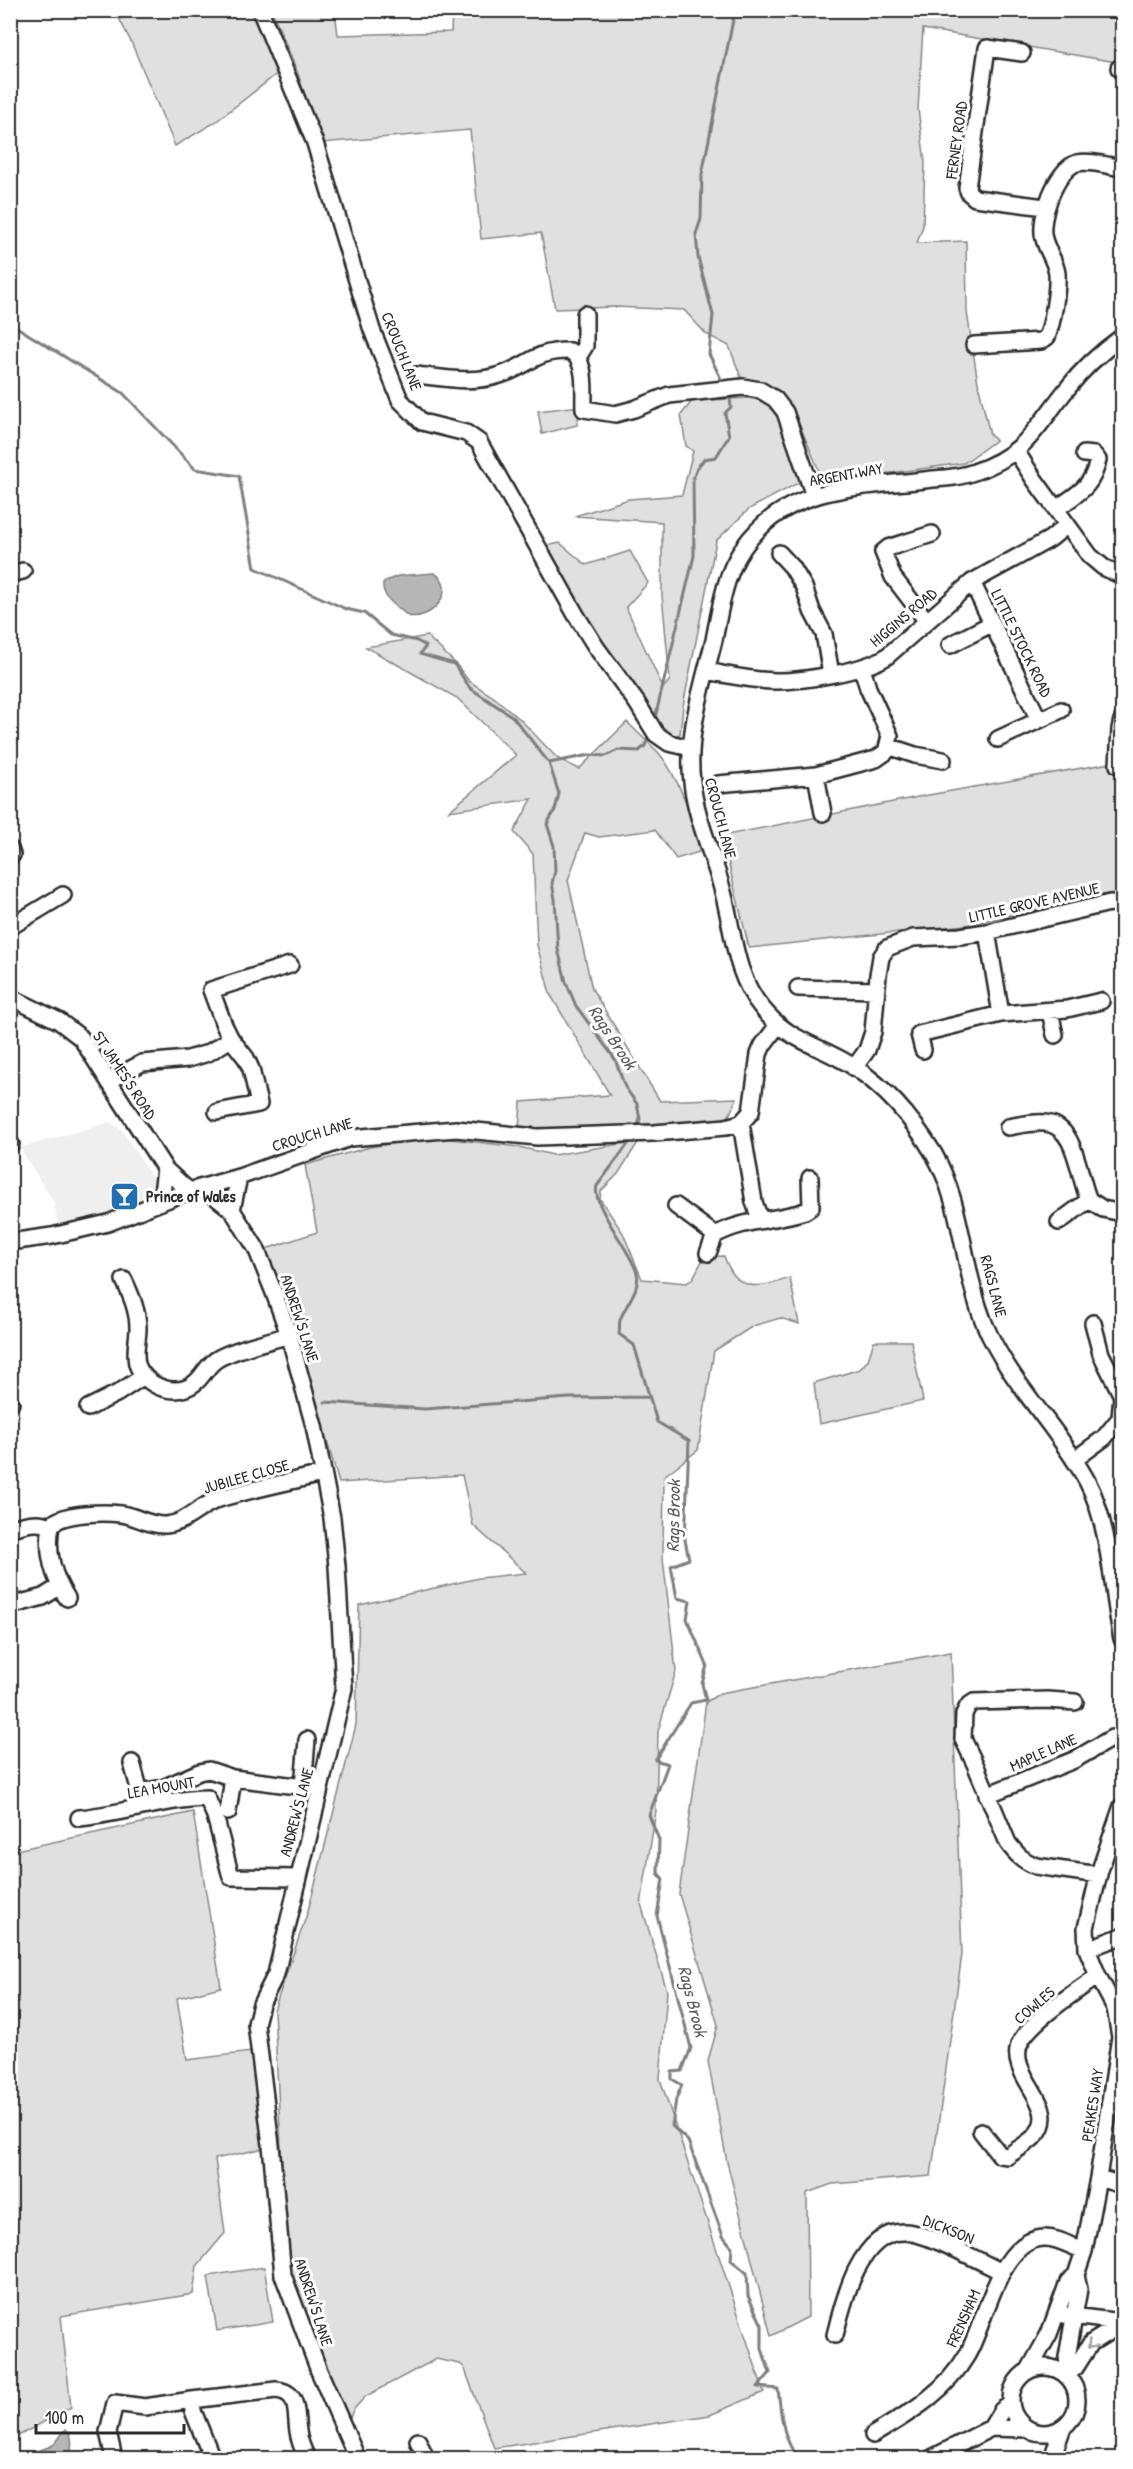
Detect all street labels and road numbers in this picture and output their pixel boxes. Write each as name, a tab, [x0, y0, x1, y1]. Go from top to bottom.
street label: FERNEY ROAD	[940, 99, 972, 181]
street label: CROUCH LANE	[376, 308, 428, 394]
street label: ARGENT WAY	[808, 457, 884, 491]
street label: HIGGINS ROAD	[865, 582, 942, 652]
street label: LITTLE STOCK ROAD	[986, 585, 1058, 701]
street label: CROUCH LANE	[700, 775, 742, 861]
street label: LITTLE GROVE AVENUE	[967, 876, 1101, 928]
street label: ST JAMES'S ROAD	[88, 1026, 162, 1124]
street label: CROUCH LANE	[269, 1111, 355, 1157]
street label: RAGS LANE	[975, 1253, 1013, 1319]
street label: ANDREW'S LANE	[275, 1271, 325, 1365]
street label: JUBILEE CLOSE	[200, 1453, 292, 1499]
street label: MAPLE LANE	[1006, 1727, 1080, 1777]
street label: ANDREW'S LANE	[274, 1765, 318, 1859]
street label: LEA MOUNT	[126, 1770, 197, 1804]
street label: COWLES	[1009, 1981, 1060, 2029]
street label: PEAKES WAY	[1075, 2067, 1109, 2143]
street label: DICKSON	[920, 2209, 978, 2249]
street label: ANDREW'S LANE	[289, 2255, 339, 2349]
street label: FRENSHAM	[940, 2286, 985, 2351]

